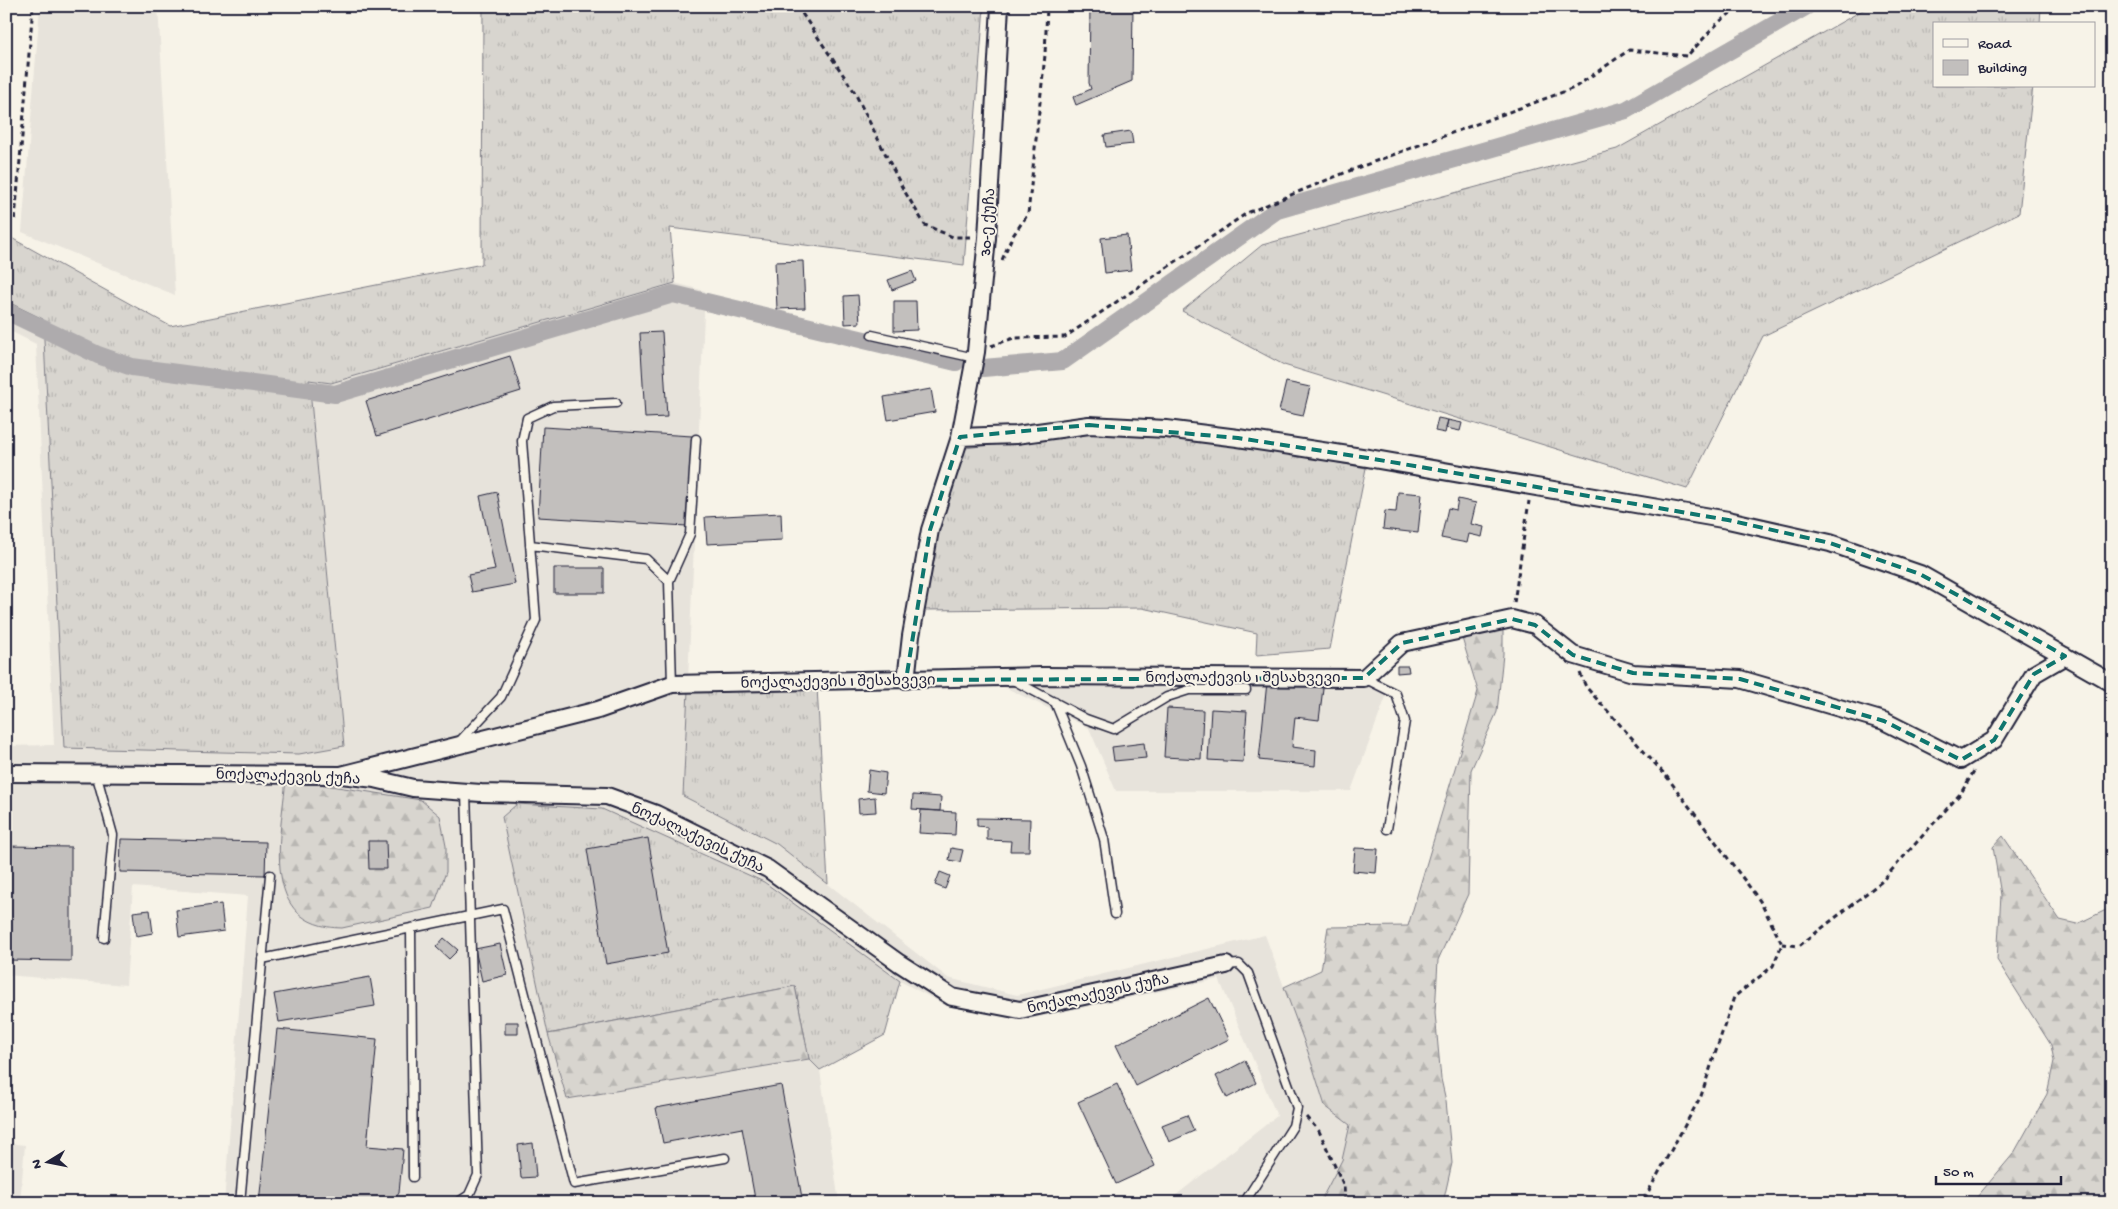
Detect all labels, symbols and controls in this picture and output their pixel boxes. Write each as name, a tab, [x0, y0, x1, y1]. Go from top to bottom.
legend	[1933, 22, 2096, 88]
text: Road	[1978, 36, 2012, 54]
text: Building	[1977, 60, 2027, 78]
street label: 30-ე ქუჩა	[978, 187, 1000, 258]
street label: ნოქალაქევის I შესახვევი	[1145, 670, 1341, 688]
street label: ნოქალაქევის I შესახვევი	[740, 672, 936, 694]
street label: ნოქალაქევის ქუჩა	[215, 766, 361, 790]
street label: ნოქალაქევის ქუჩა	[628, 800, 767, 878]
street label: ნოქალაქევის ქუჩა	[1026, 971, 1171, 1019]
north arrow	[22, 1136, 72, 1186]
scale bar	[1936, 1154, 2060, 1186]
text: N	[28, 1158, 47, 1170]
text: 50 m	[1943, 1164, 1974, 1182]

